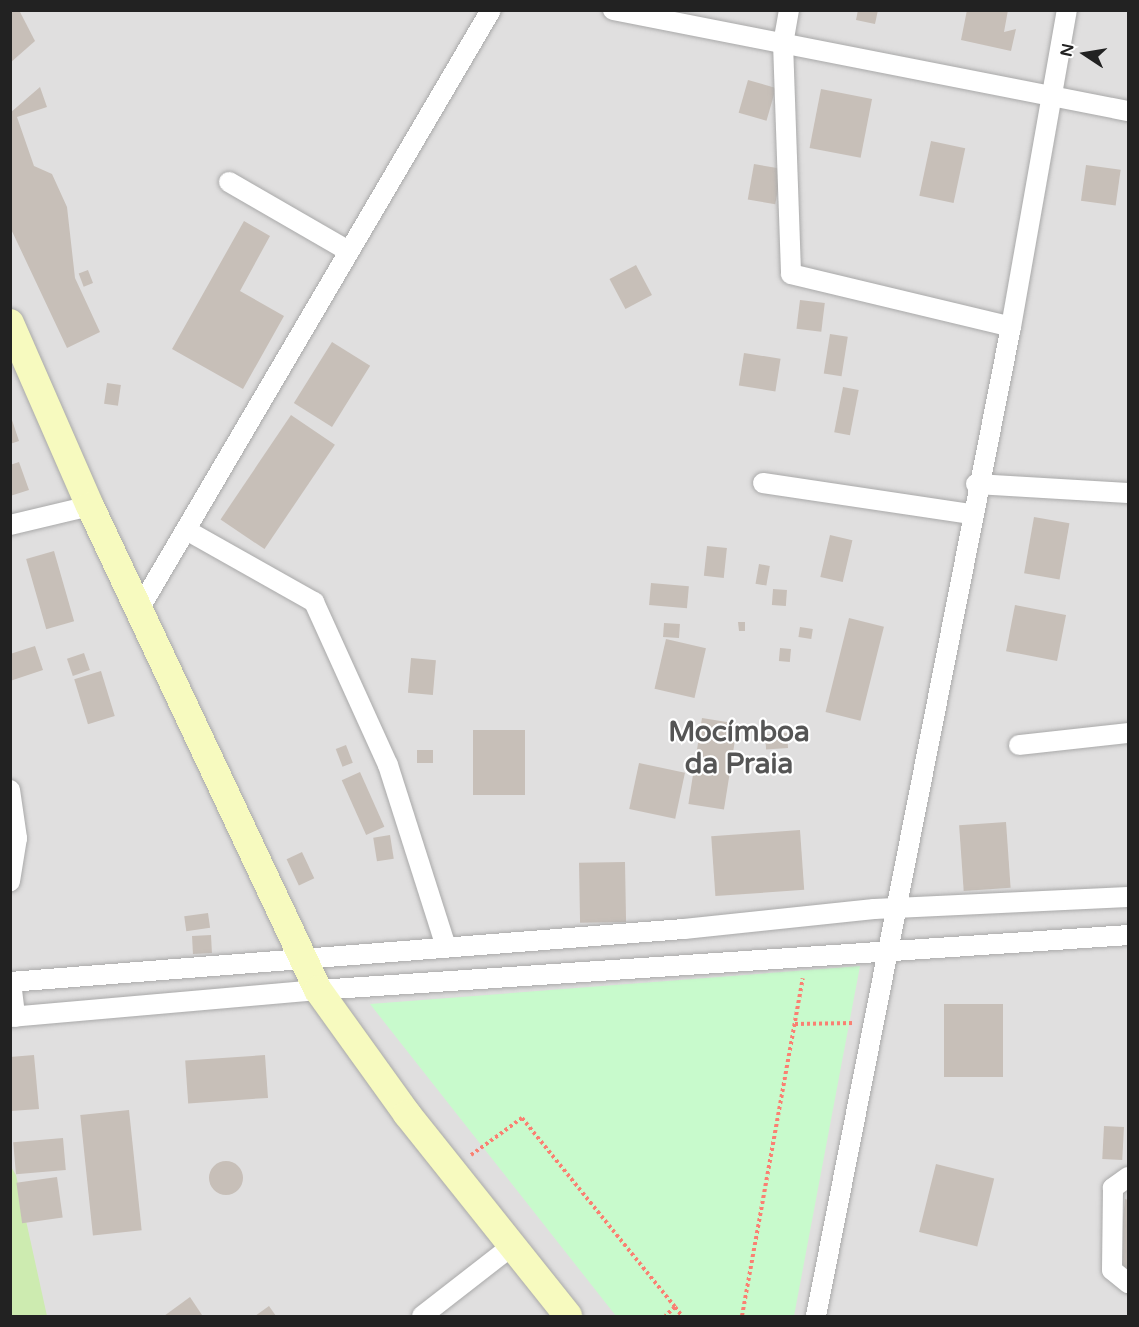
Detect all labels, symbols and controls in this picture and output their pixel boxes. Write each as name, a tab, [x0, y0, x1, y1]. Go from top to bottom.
north arrow	[1055, 24, 1115, 84]
text: N	[1056, 42, 1079, 59]
district label: Mocímboa da Praia	[668, 715, 810, 781]

